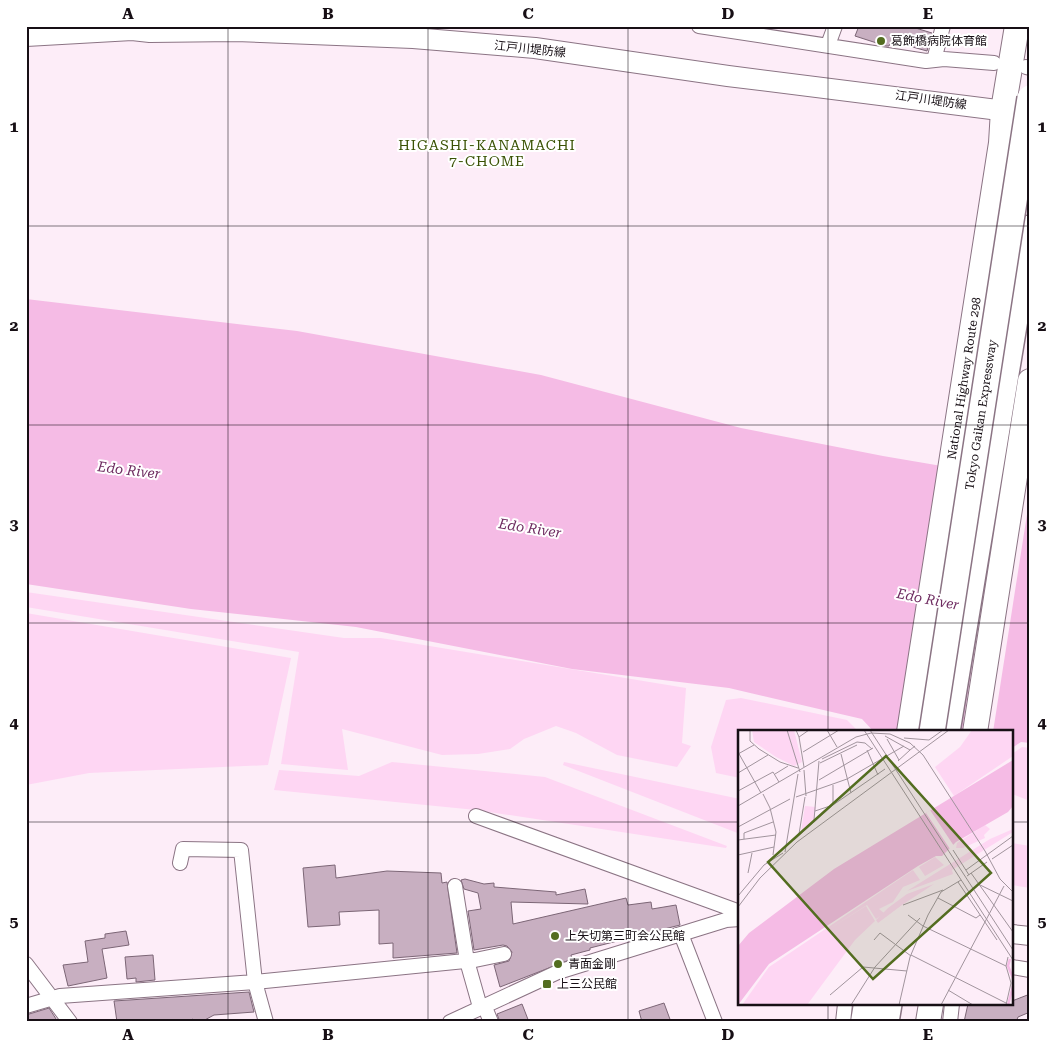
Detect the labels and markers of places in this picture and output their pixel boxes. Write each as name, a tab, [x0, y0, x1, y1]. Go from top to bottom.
place label: 葛飾橋病院体育館	[891, 34, 987, 48]
marker: 葛飾橋病院体育館	[875, 35, 887, 47]
place label: 上矢切第三町会公民館	[565, 929, 685, 943]
marker: 上矢切第三町会公民館	[549, 930, 561, 942]
place label: 青面金剛	[568, 957, 616, 971]
marker: 青面金剛	[552, 958, 564, 970]
place label: 上三公民館	[557, 977, 617, 991]
marker: 上三公民館	[541, 978, 553, 990]

